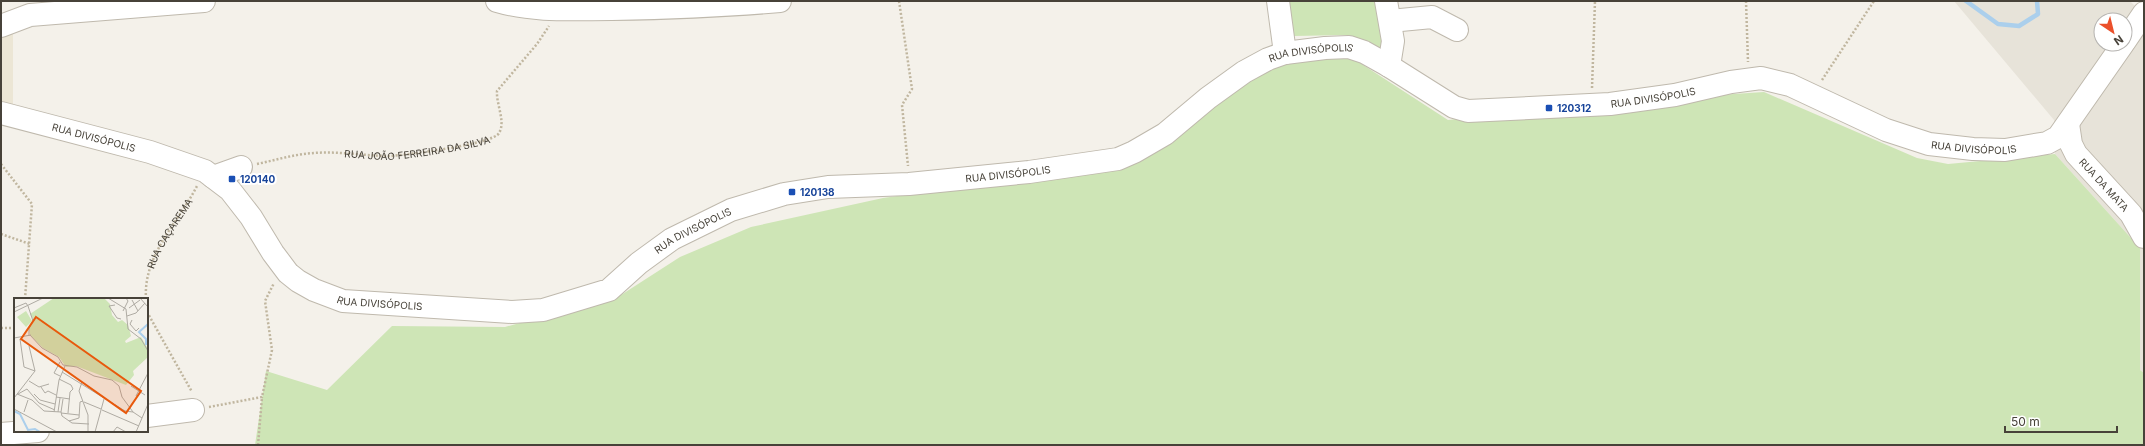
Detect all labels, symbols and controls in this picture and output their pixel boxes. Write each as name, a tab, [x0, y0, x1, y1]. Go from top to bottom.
north arrow	[2093, 12, 2133, 52]
text: N	[2111, 32, 2126, 48]
street label: RUA DIVISÓPOLIS	[1267, 41, 1355, 64]
street label: RUA DIVISÓPOLIS	[1610, 84, 1697, 110]
place label: 120312	[1557, 102, 1591, 114]
marker: 120312	[1544, 103, 1554, 113]
street label: RUA DIVISÓPOLIS	[51, 121, 137, 154]
street label: RUA JOÃO FERREIRA DA SILVA	[344, 133, 492, 162]
street label: RUA DIVISÓPOLIS	[1930, 138, 2017, 156]
street label: RUA DA MATA	[2077, 156, 2131, 214]
street label: RUA DIVISÓPOLIS	[965, 163, 1051, 184]
place label: 120140	[240, 173, 275, 185]
marker: 120140	[227, 174, 237, 184]
place label: 120138	[800, 186, 835, 198]
marker: 120138	[787, 187, 797, 197]
street label: RUA CAÇAREMA	[144, 196, 195, 270]
street label: RUA DIVISÓPOLIS	[652, 205, 733, 256]
street label: RUA DIVISÓPOLIS	[335, 293, 423, 312]
inset map	[14, 298, 148, 432]
scale bar	[2005, 408, 2117, 434]
text: 50 m	[2011, 414, 2040, 429]

